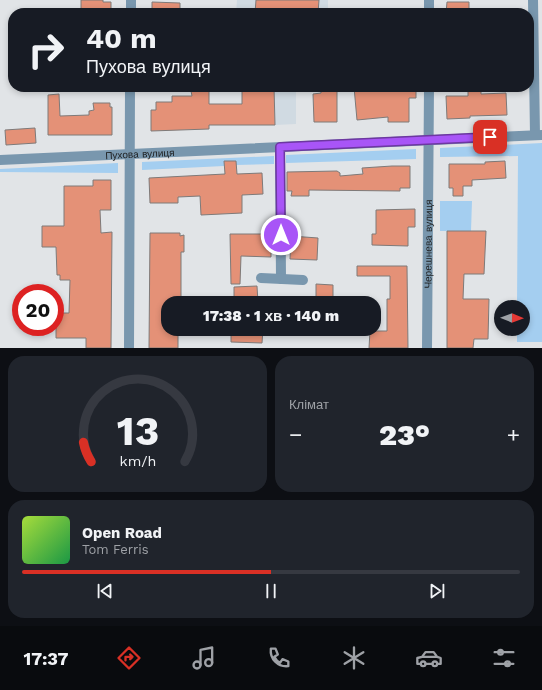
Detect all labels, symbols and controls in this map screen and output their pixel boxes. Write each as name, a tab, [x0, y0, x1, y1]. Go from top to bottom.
text: 40 m	[86, 22, 156, 55]
icon: right	[20, 24, 72, 76]
text: Пухова вулиця	[86, 56, 211, 77]
pin	[473, 120, 507, 154]
icon: arrive	[479, 126, 501, 148]
street label: Пухова вулиця	[105, 147, 175, 161]
street label: Черешнева вулиця	[422, 199, 434, 289]
position arrow	[260, 214, 302, 256]
speed limit sign: 20	[12, 284, 64, 336]
north arrow	[494, 300, 530, 336]
map controls	[494, 300, 530, 336]
text: 17:38 · 1 хв · 140 m	[203, 307, 339, 325]
text: Клімат	[289, 397, 329, 412]
text: 13	[116, 406, 159, 455]
text: 23°	[379, 417, 430, 452]
text: −	[289, 422, 302, 447]
text: +	[507, 422, 520, 447]
text: km/h	[119, 453, 156, 469]
text: Open Road	[82, 524, 162, 542]
text: Tom Ferris	[82, 542, 149, 557]
icon: previous	[94, 580, 116, 602]
icon: pause	[260, 580, 282, 602]
icon: next	[426, 580, 448, 602]
icon: directions	[115, 644, 143, 672]
icon: music	[190, 644, 218, 672]
icon: phone	[265, 644, 293, 672]
icon: climate	[340, 644, 368, 672]
icon: car	[415, 644, 443, 672]
icon: filters	[490, 644, 518, 672]
text: 17:37	[24, 648, 68, 669]

